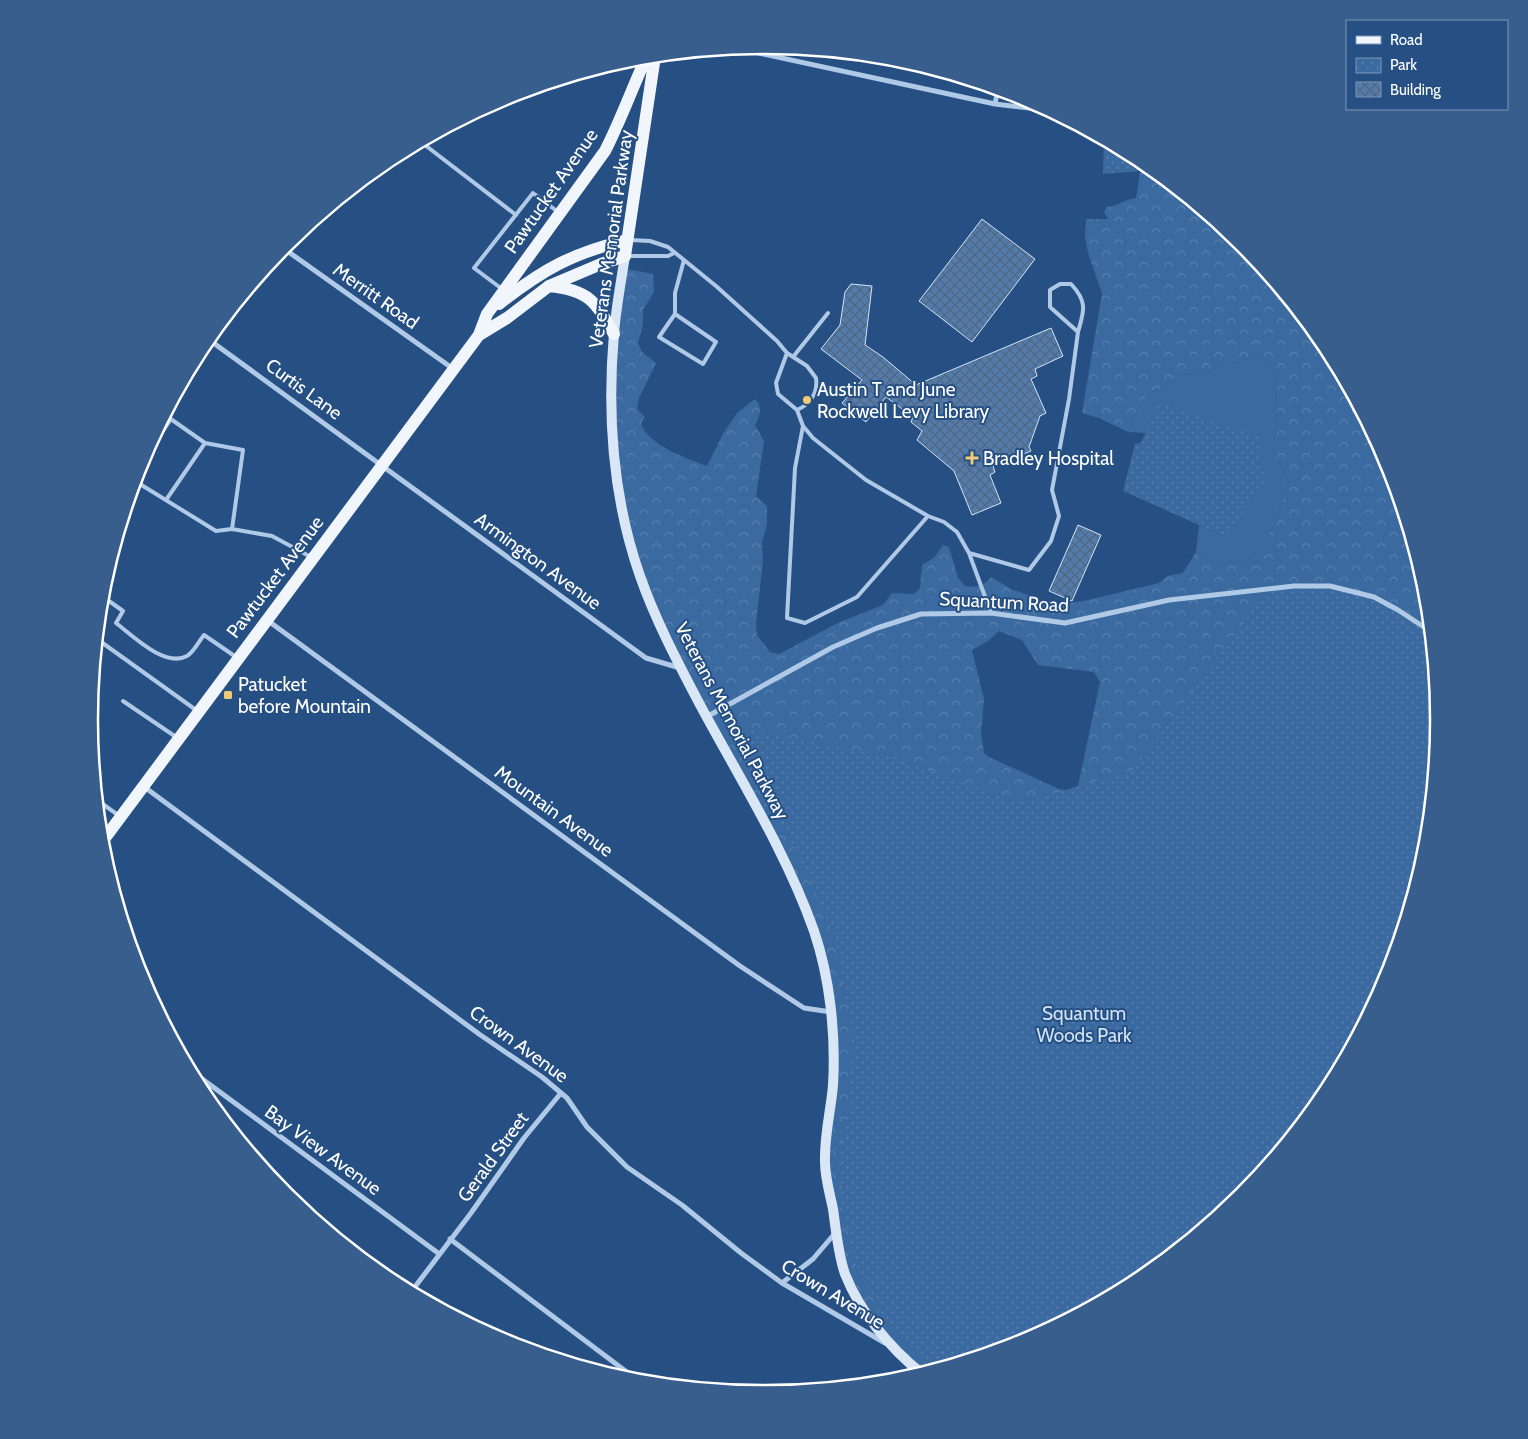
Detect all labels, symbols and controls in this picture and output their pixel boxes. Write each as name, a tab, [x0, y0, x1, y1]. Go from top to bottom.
legend	[1346, 20, 1508, 110]
text: Road	[1390, 31, 1423, 49]
text: Park	[1390, 56, 1417, 74]
text: Building	[1390, 81, 1441, 99]
street label: Pawtucket Avenue	[499, 124, 603, 258]
street label: Veterans Memorial Parkway	[584, 128, 638, 350]
street label: Merritt Road	[329, 258, 423, 334]
street label: Curtis Lane	[261, 354, 347, 425]
place label: Austin T and June Rockwell Levy Library	[817, 378, 990, 423]
marker: Austin T and June Rockwell Levy Library	[801, 394, 813, 406]
place label: Bradley Hospital	[983, 447, 1114, 470]
marker: Bradley Hospital	[965, 451, 979, 465]
street label: Armington Avenue	[470, 507, 606, 615]
street label: Pawtucket Avenue	[222, 511, 329, 643]
street label: Squantum Road	[939, 587, 1069, 617]
street label: Veterans Memorial Parkway	[670, 618, 794, 824]
place label: Patucket before Mountain	[238, 673, 371, 718]
marker: Patucket before Mountain	[222, 689, 234, 701]
street label: Mountain Avenue	[490, 760, 618, 862]
street label: Crown Avenue	[465, 1000, 573, 1088]
park label: Squantum Woods Park	[1036, 1002, 1132, 1047]
street label: Bay View Avenue	[260, 1100, 386, 1200]
street label: Gerald Street	[453, 1107, 534, 1206]
street label: Crown Avenue	[777, 1254, 889, 1334]

